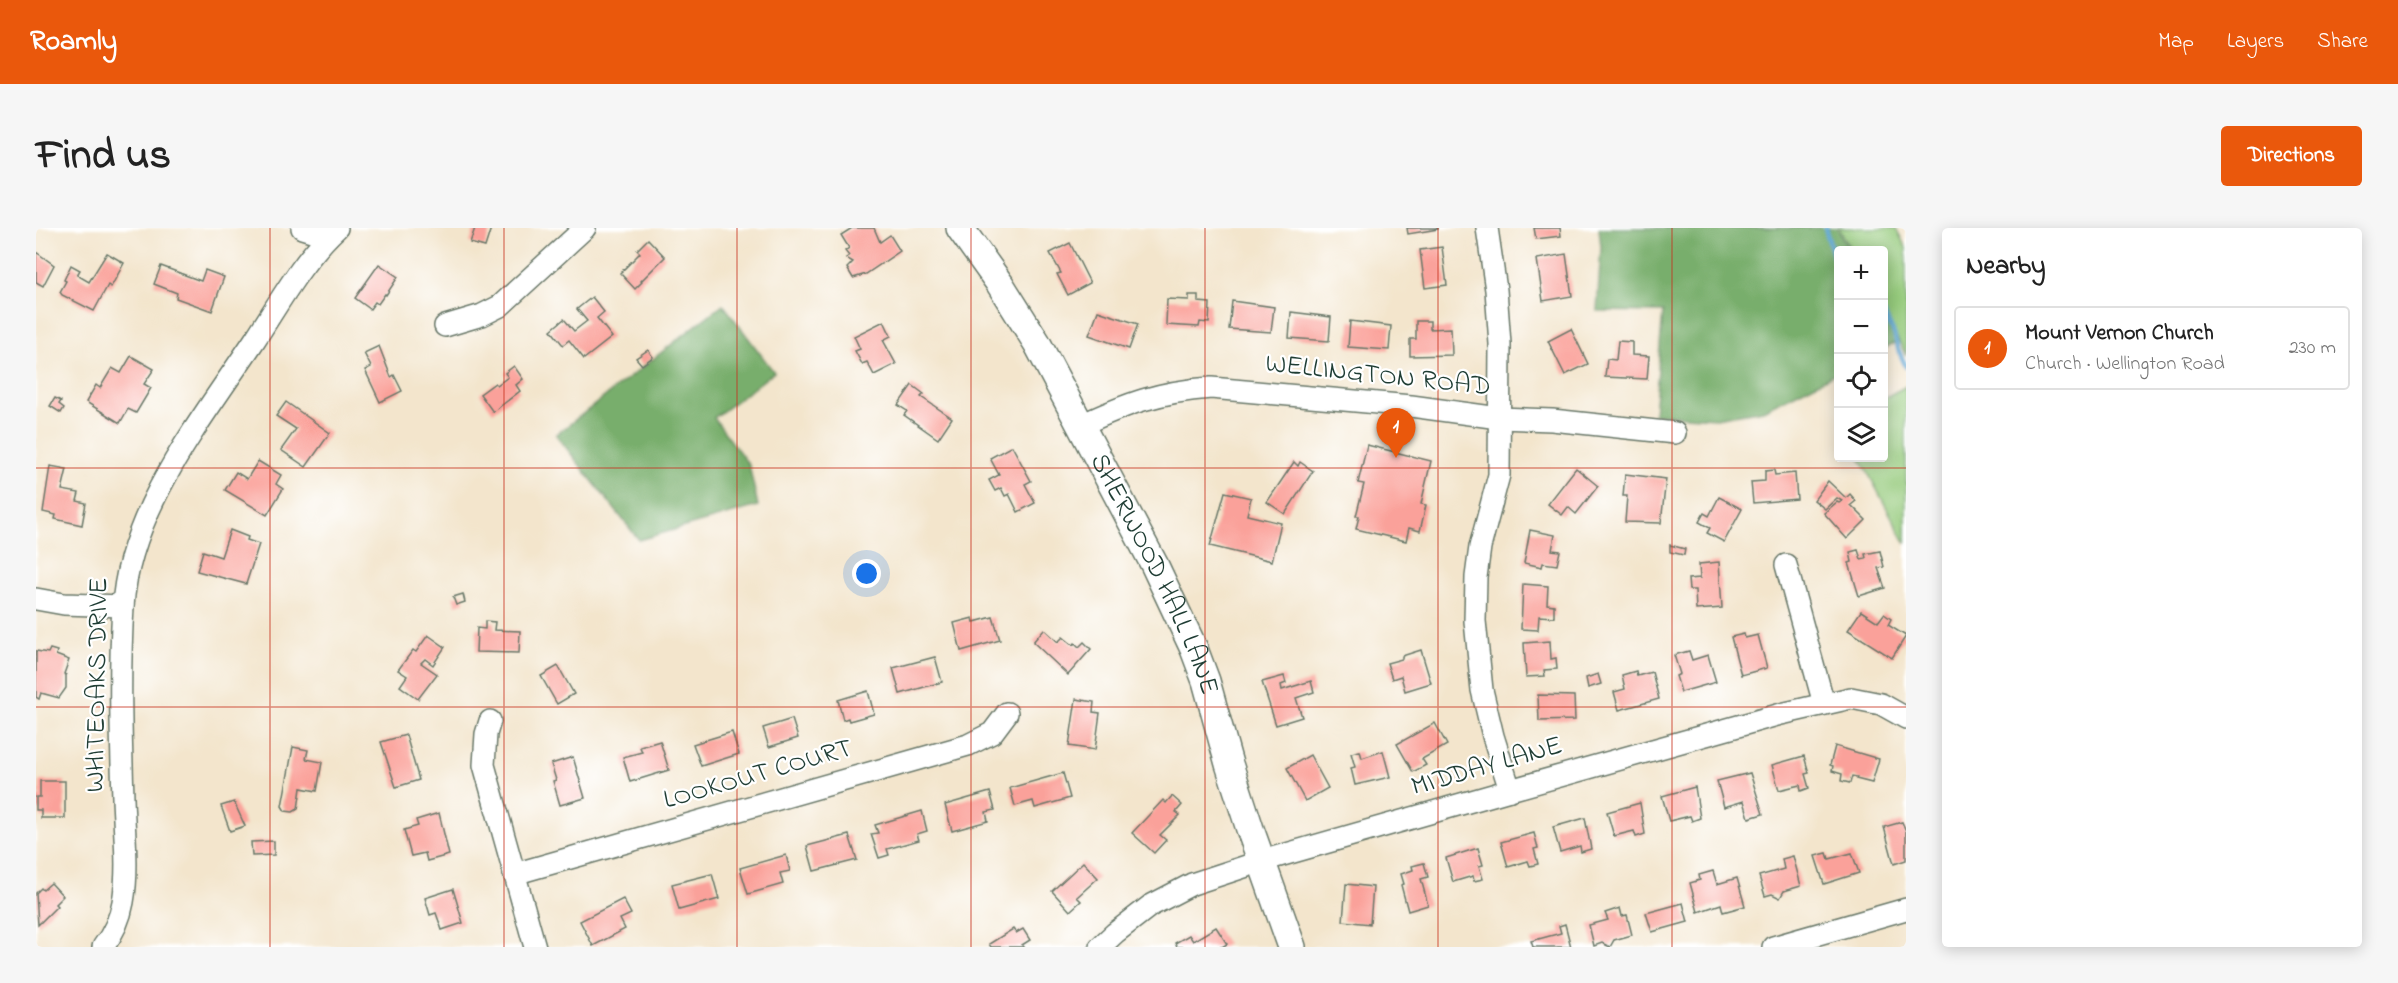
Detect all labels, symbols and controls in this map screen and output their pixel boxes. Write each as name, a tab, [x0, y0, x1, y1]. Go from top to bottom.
text: Roamly	[30, 22, 117, 63]
text: Map	[2158, 27, 2194, 57]
text: Layers	[2227, 27, 2284, 57]
text: Share	[2317, 27, 2368, 57]
text: Find us	[36, 126, 171, 187]
button: Directions	[2221, 126, 2362, 186]
map controls	[1834, 246, 1888, 462]
button: +	[1834, 246, 1888, 300]
text: Nearby	[1966, 248, 2045, 286]
button: −	[1834, 300, 1888, 354]
text: Mount Vernon Church	[2025, 318, 2214, 350]
text: 1	[1984, 334, 1991, 363]
text: 230 m	[2289, 334, 2336, 363]
street label: WELLINGTON ROAD	[1263, 345, 1493, 407]
text: Church · Wellington Road	[2025, 350, 2225, 379]
button: locate	[1834, 354, 1888, 408]
pin: 1	[1376, 408, 1416, 458]
button: layers	[1834, 408, 1888, 462]
street label: SHERWOOD HALL LANE	[1079, 447, 1228, 699]
your location	[852, 559, 881, 588]
street label: WHITEOAKS DRIVE	[77, 577, 119, 793]
street label: MIDDAY LANE	[1407, 727, 1567, 807]
street label: LOOKOUT COURT	[659, 729, 857, 821]

